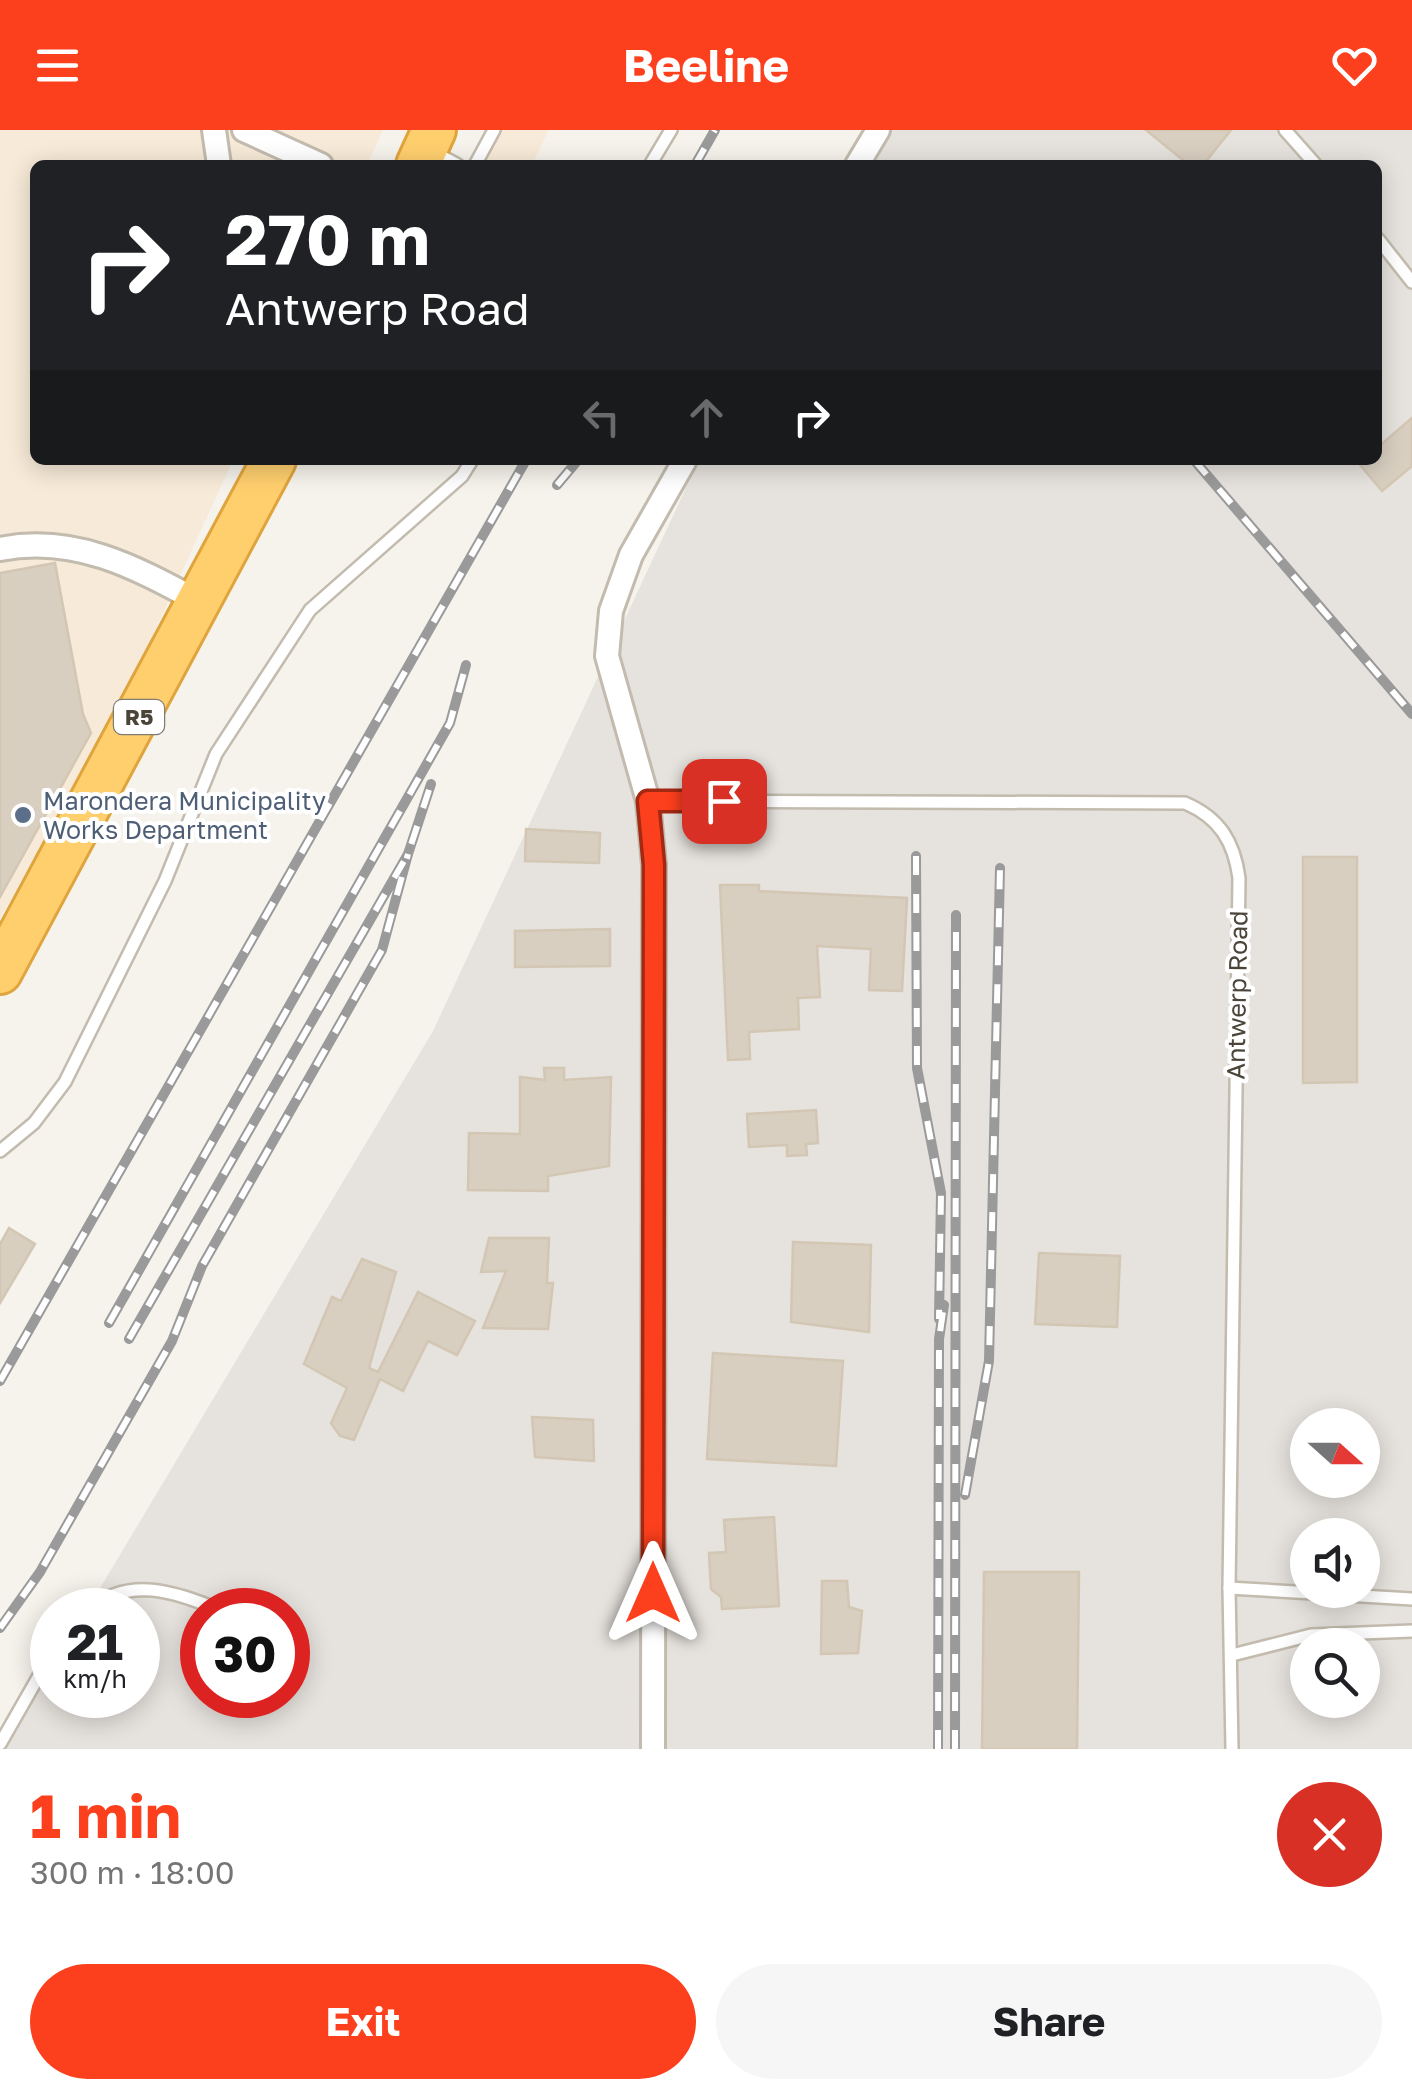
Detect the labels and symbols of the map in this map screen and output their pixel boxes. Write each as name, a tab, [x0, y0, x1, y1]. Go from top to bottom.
road number: R5	[114, 700, 164, 734]
pin	[682, 759, 767, 844]
place label: Marondera Municipality Works Department	[43, 785, 326, 845]
marker: Marondera Municipality Works Department	[12, 804, 34, 826]
street label: Antwerp Road	[1220, 910, 1253, 1080]
north arrow	[1290, 1408, 1380, 1498]
position arrow	[601, 1541, 705, 1645]
speed limit sign: 30	[180, 1588, 310, 1718]

